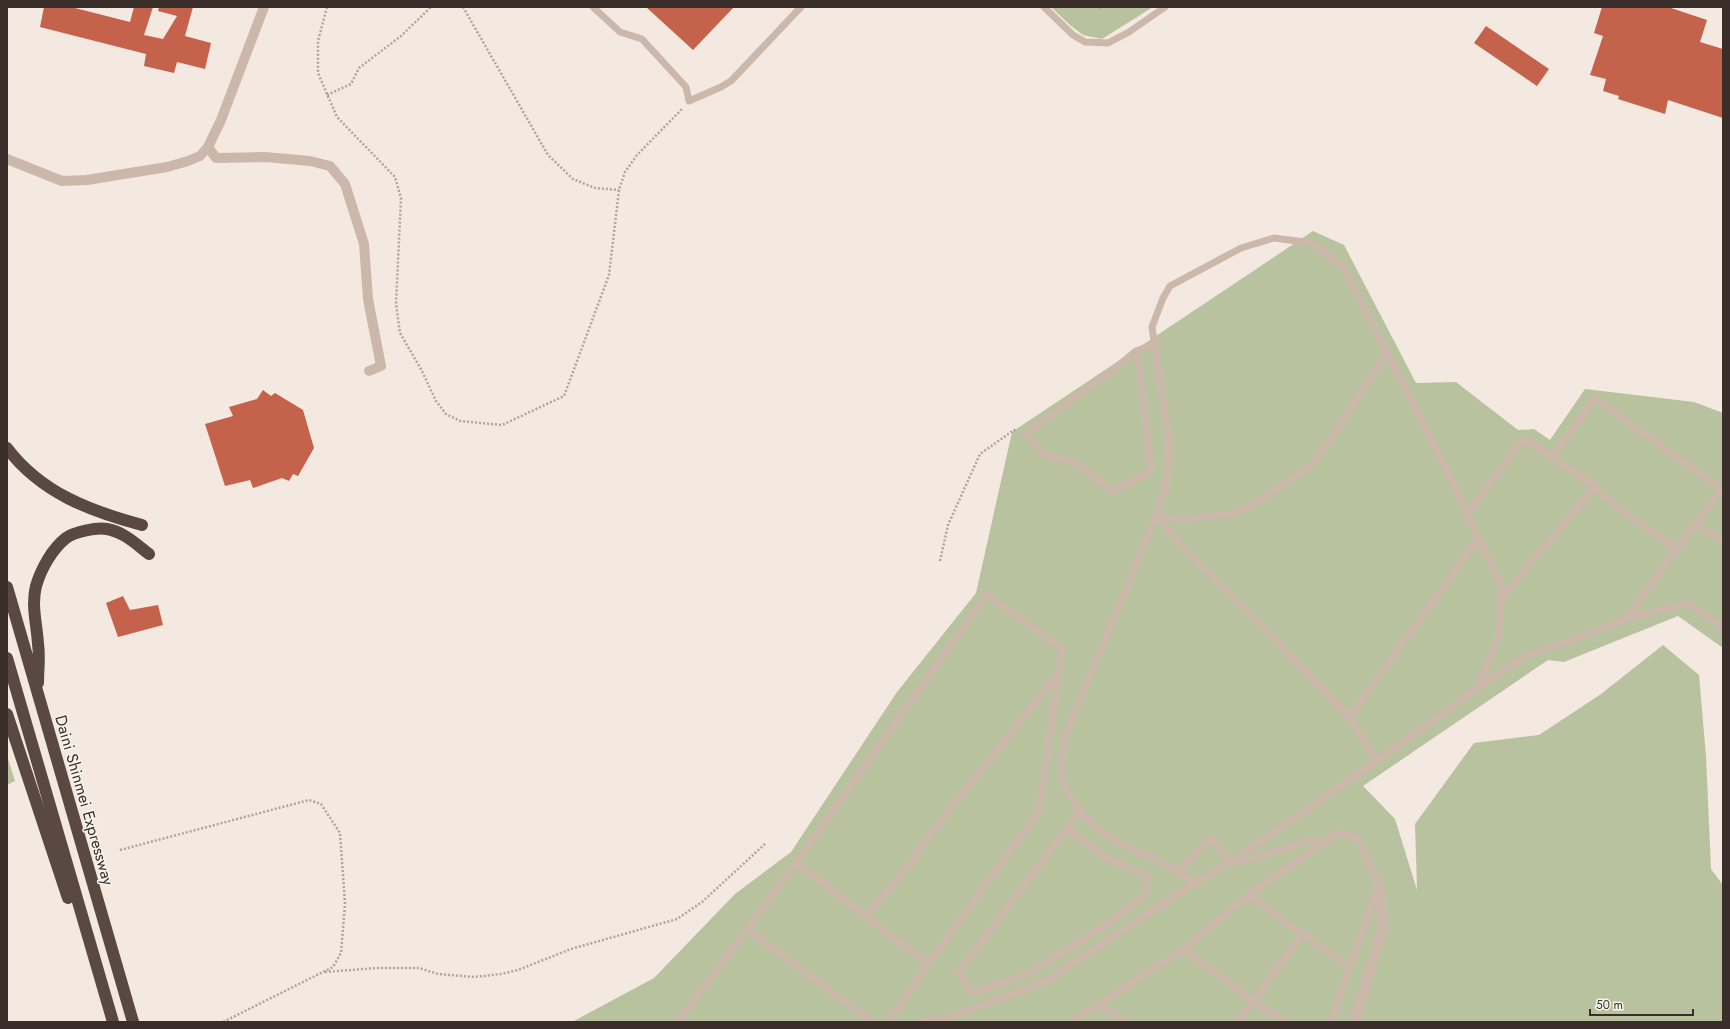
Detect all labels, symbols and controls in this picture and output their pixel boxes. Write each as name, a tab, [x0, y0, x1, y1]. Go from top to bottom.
street label: Daini Shinmei Expressway	[49, 712, 120, 889]
scale bar	[1590, 991, 1693, 1017]
text: 50 m	[1596, 996, 1623, 1014]

